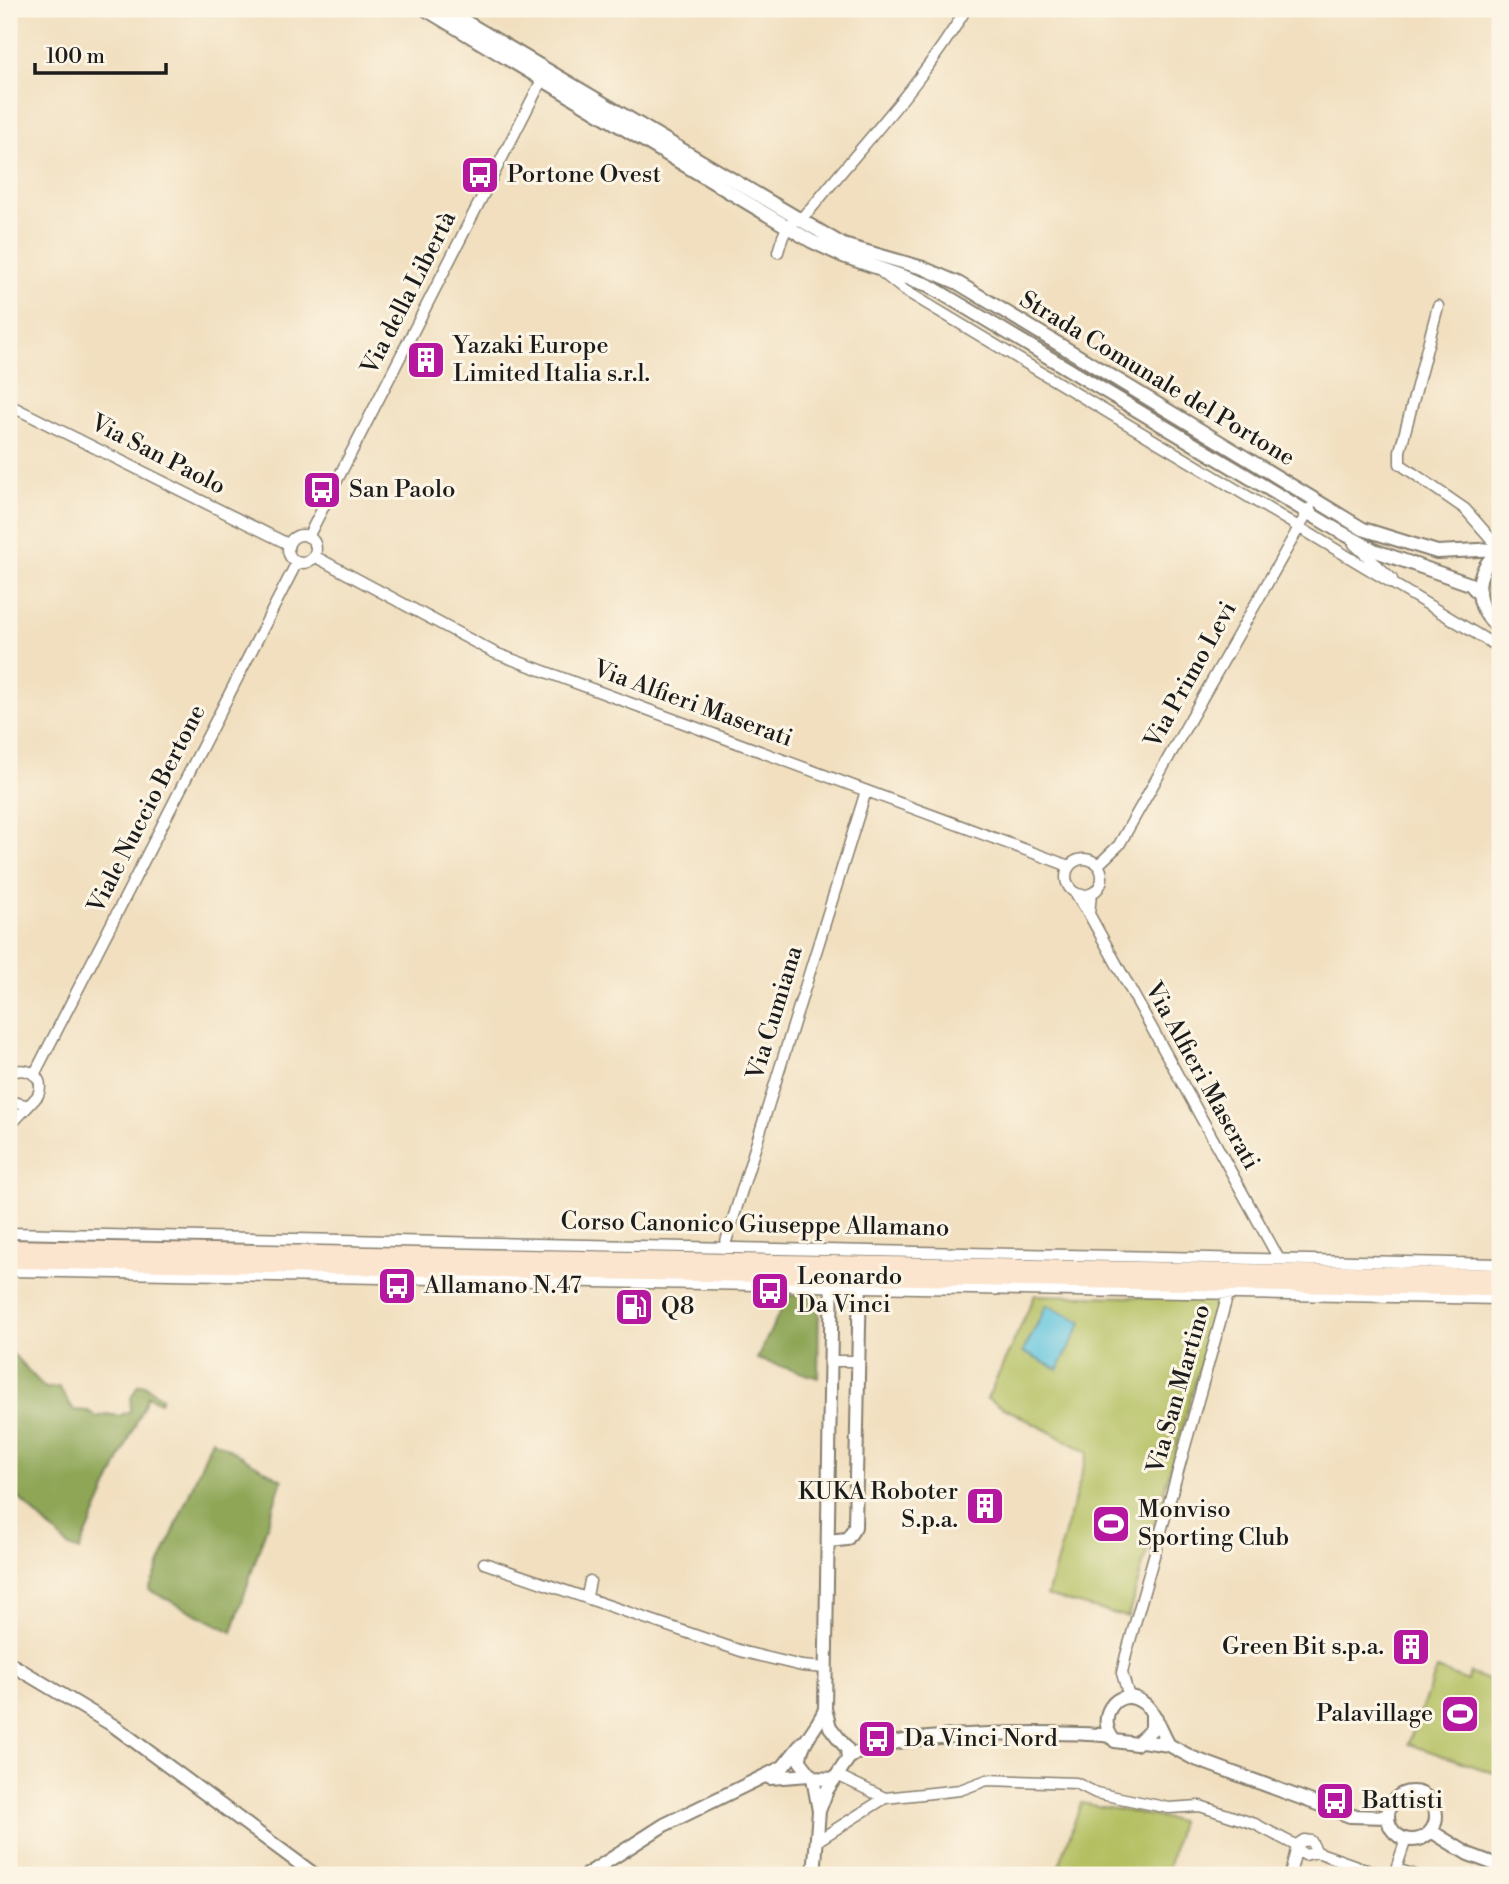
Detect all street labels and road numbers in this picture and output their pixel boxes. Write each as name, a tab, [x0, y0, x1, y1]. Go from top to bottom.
street label: Via della Libertà	[354, 205, 464, 381]
street label: Strada Comunale del Portone	[1014, 285, 1300, 473]
street label: Via San Paolo	[85, 408, 230, 502]
street label: Via Primo Levi	[1138, 596, 1244, 755]
street label: Via Alfieri Maserati	[588, 654, 797, 754]
street label: Viale Nuccio Bertone	[81, 700, 213, 919]
street label: Via Cumiana	[740, 942, 810, 1085]
street label: Via Alfieri Maserati	[1138, 976, 1266, 1175]
street label: Corso Canonico Giuseppe Allamano	[560, 1207, 950, 1243]
street label: Via San Martino	[1140, 1301, 1217, 1478]

